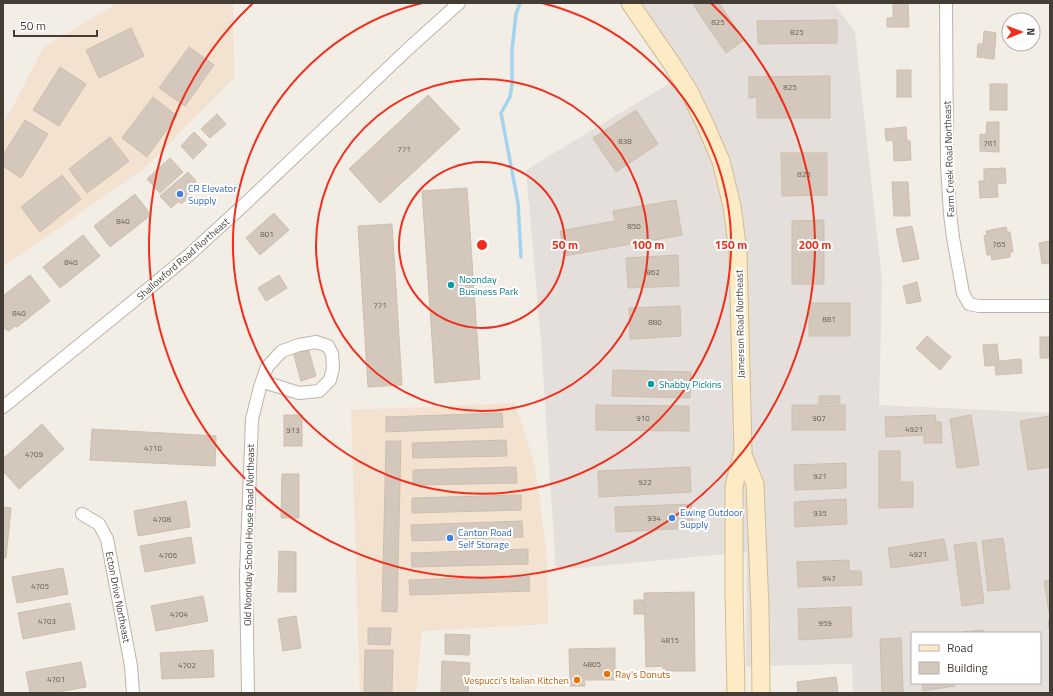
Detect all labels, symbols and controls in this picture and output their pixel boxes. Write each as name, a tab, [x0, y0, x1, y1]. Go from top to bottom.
scale bar	[14, 12, 97, 38]
north arrow	[1001, 12, 1041, 52]
text: 50 m	[20, 16, 46, 35]
house number: 825	[711, 16, 725, 28]
house number: 825	[790, 26, 804, 38]
text: N	[1023, 28, 1039, 36]
house number: 825	[783, 81, 797, 93]
street label: Farm Creek Road Northeast	[939, 100, 959, 217]
house number: 838	[618, 135, 632, 147]
house number: 761	[983, 137, 997, 149]
house number: 771	[397, 143, 411, 155]
house number: 825	[797, 168, 811, 180]
place label: CR Elevator Supply	[188, 181, 237, 208]
marker: CR Elevator Supply	[175, 189, 185, 199]
street label: Shallowford Road Northeast	[133, 214, 233, 304]
house number: 840	[116, 215, 130, 227]
house number: 850	[627, 220, 641, 232]
house number: 801	[260, 228, 274, 240]
text: 50 m	[552, 235, 578, 254]
text: 100 m	[632, 235, 664, 254]
text: 150 m	[715, 235, 747, 254]
text: 200 m	[799, 235, 831, 254]
centre of rings	[475, 238, 489, 252]
house number: 765	[992, 238, 1006, 250]
house number: 840	[64, 256, 78, 268]
house number: 862	[646, 266, 660, 278]
street label: Jamerson Road Northeast	[732, 269, 748, 378]
place label: Noonday Business Park	[459, 272, 519, 299]
marker: Noonday Business Park	[446, 280, 456, 290]
house number: 771	[373, 299, 387, 311]
house number: 840	[12, 307, 26, 319]
house number: 881	[822, 313, 836, 325]
house number: 880	[648, 316, 662, 328]
place label: Shabby Pickins	[659, 377, 722, 392]
marker: Shabby Pickins	[646, 379, 656, 389]
house number: 910	[636, 412, 650, 424]
house number: 907	[812, 412, 826, 424]
house number: 4921	[905, 423, 923, 435]
house number: 913	[286, 424, 300, 436]
house number: 4710	[144, 442, 162, 454]
street label: Old Noonday School House Road Northeast	[240, 443, 258, 626]
house number: 4709	[25, 448, 43, 460]
house number: 921	[813, 470, 827, 482]
house number: 922	[638, 476, 652, 488]
place label: Ewing Outdoor Supply	[680, 505, 743, 532]
house number: 935	[813, 507, 827, 519]
house number: 934	[647, 512, 661, 524]
house number: 4708	[153, 513, 171, 525]
marker: Ewing Outdoor Supply	[667, 513, 677, 523]
place label: Canton Road Self Storage	[458, 525, 512, 552]
marker: Canton Road Self Storage	[445, 533, 455, 543]
house number: 4921	[909, 548, 927, 560]
house number: 4706	[159, 549, 177, 561]
street label: Ecton Drive Northeast	[102, 550, 134, 644]
house number: 947	[822, 572, 836, 584]
house number: 4705	[31, 580, 49, 592]
house number: 4704	[170, 608, 188, 620]
house number: 4703	[38, 615, 56, 627]
house number: 959	[818, 617, 832, 629]
legend	[911, 632, 1041, 684]
house number: 4815	[661, 634, 679, 646]
text: Road	[947, 638, 973, 657]
house number: 4805	[583, 658, 601, 670]
text: Building	[947, 658, 988, 677]
house number: 4702	[178, 659, 196, 671]
place label: Ray's Donuts	[615, 667, 671, 682]
marker: Ray's Donuts	[602, 669, 612, 679]
house number: 4701	[47, 673, 65, 685]
place label: Vespucci's Italian Kitchen	[464, 673, 569, 688]
marker: Vespucci's Italian Kitchen	[572, 675, 582, 685]

